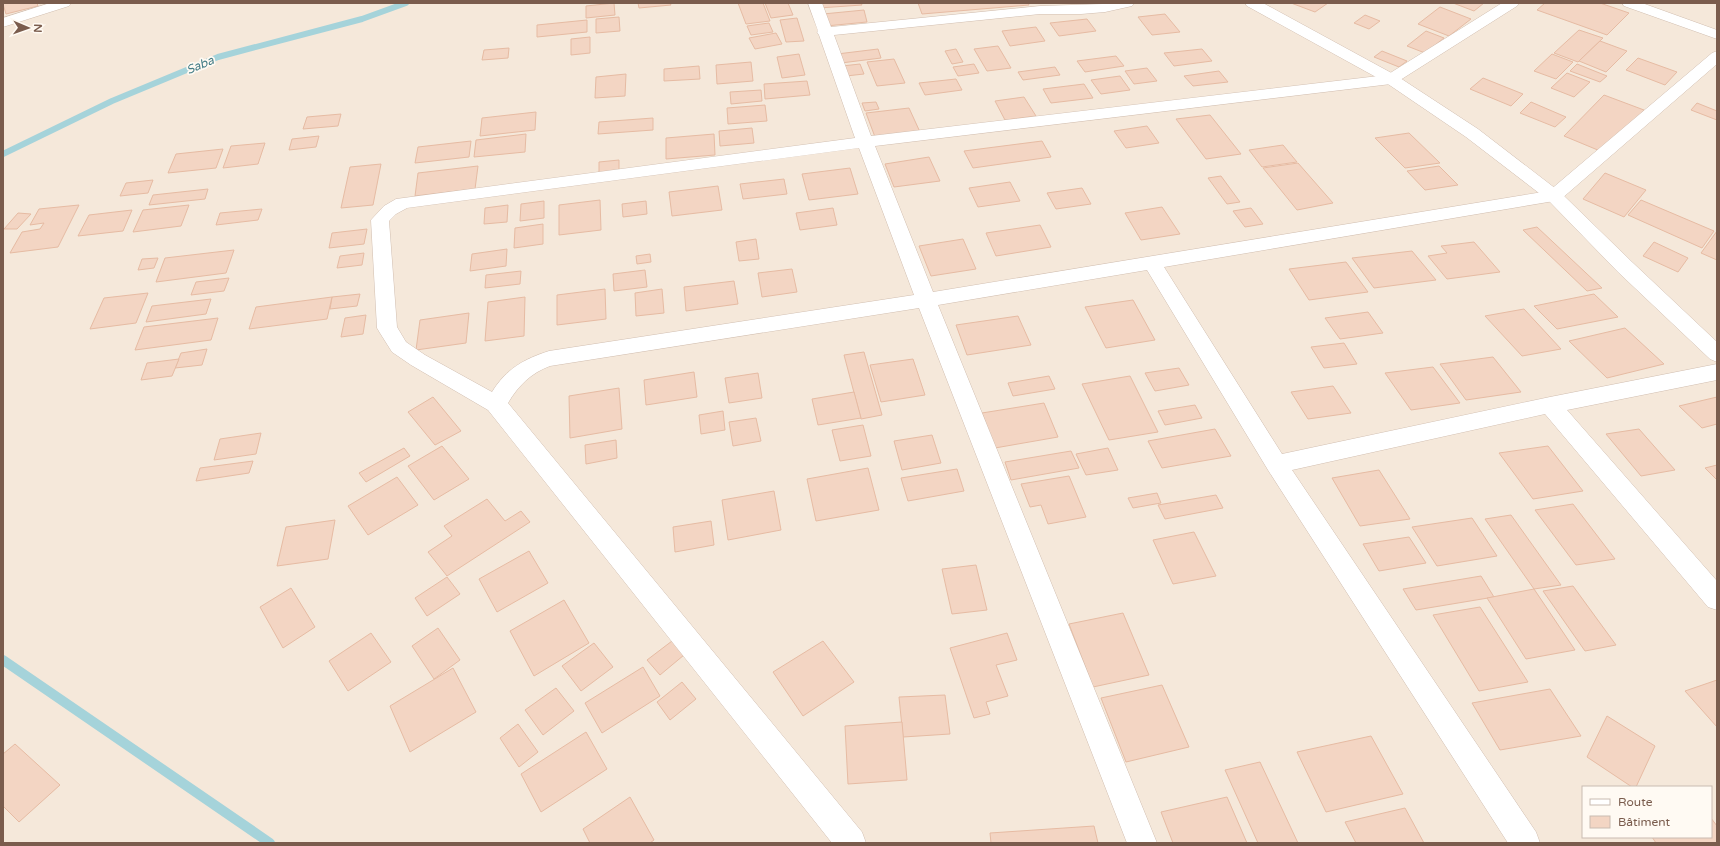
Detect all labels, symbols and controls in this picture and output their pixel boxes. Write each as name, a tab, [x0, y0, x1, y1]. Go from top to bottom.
north arrow	[8, 8, 48, 48]
text: N	[31, 24, 44, 33]
water label: Saba	[184, 53, 216, 77]
legend	[1582, 786, 1712, 838]
text: Route	[1618, 795, 1653, 809]
text: Bâtiment	[1618, 815, 1670, 829]

